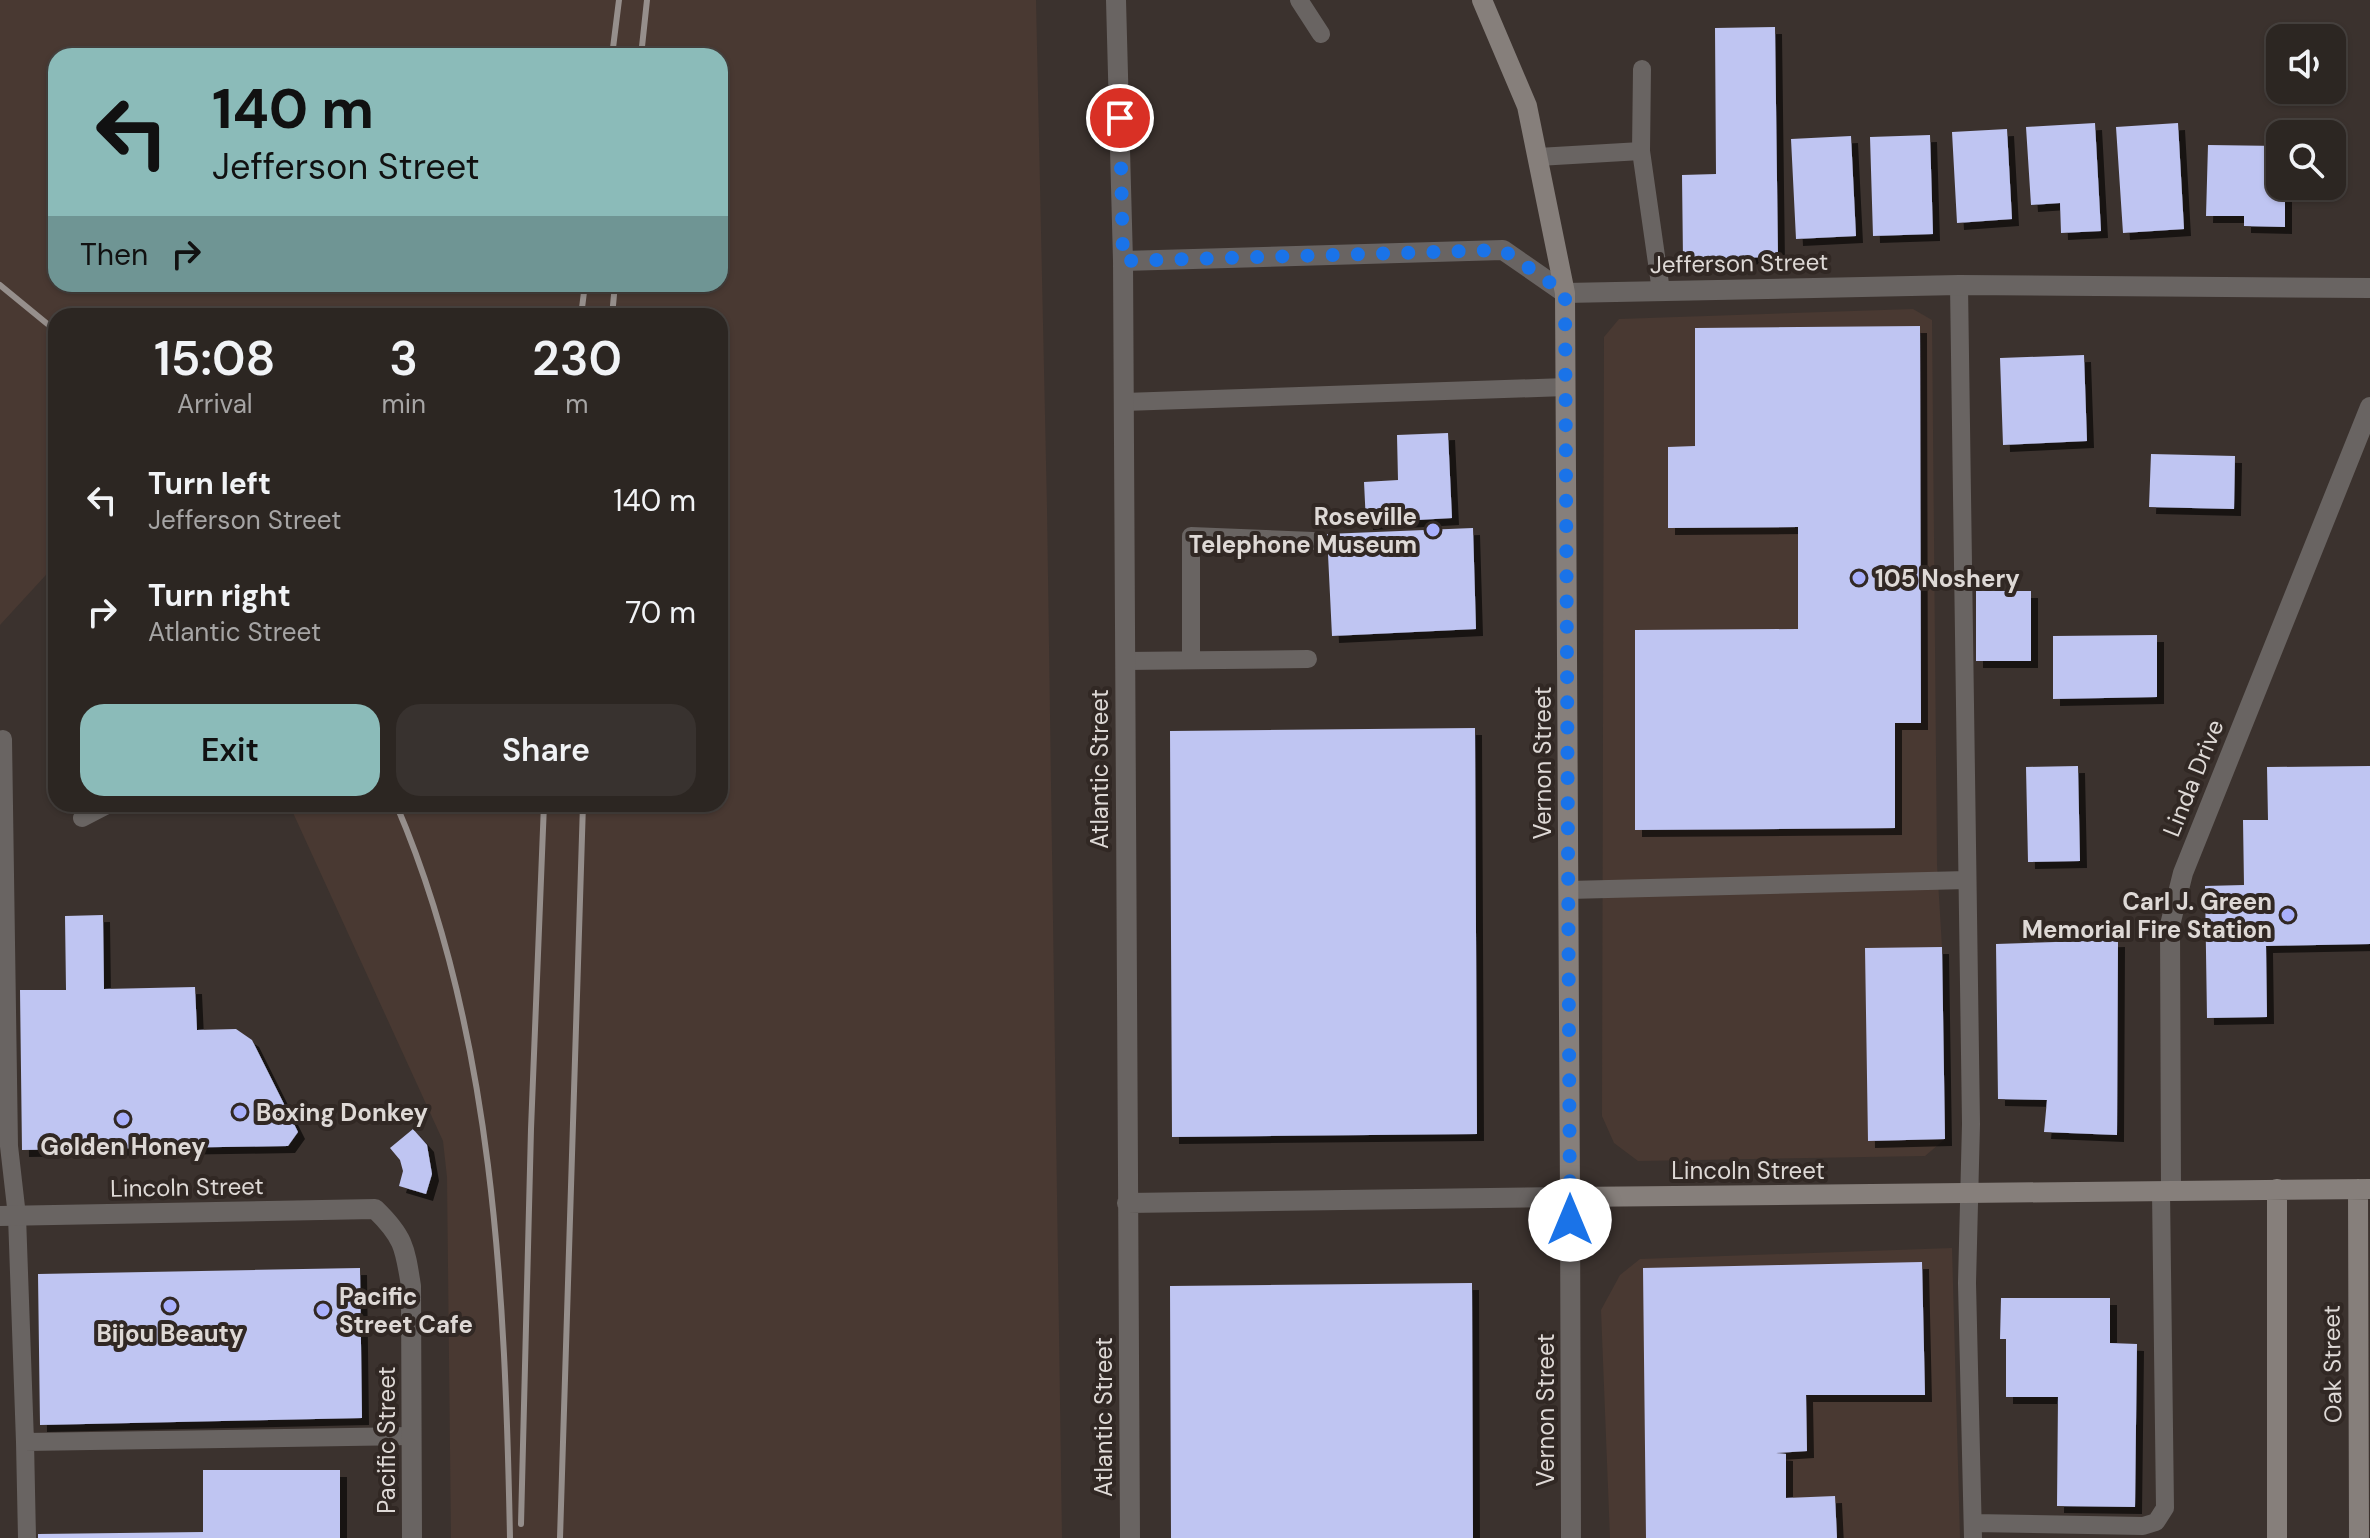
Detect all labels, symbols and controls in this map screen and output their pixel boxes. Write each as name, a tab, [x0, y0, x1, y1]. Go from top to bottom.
map controls	[2266, 24, 2346, 200]
button: sound	[2266, 24, 2346, 104]
text: 140 m	[212, 72, 374, 145]
icon: left	[80, 80, 184, 184]
pin	[1086, 84, 1154, 152]
icon: arrive	[1098, 96, 1142, 140]
button: search	[2266, 120, 2346, 200]
text: Jefferson Street	[212, 143, 480, 190]
icon: right	[164, 232, 208, 276]
text: Then	[80, 235, 148, 274]
street label: Jefferson Street	[1650, 246, 1828, 280]
text: 15:08	[154, 327, 275, 390]
text: 3	[389, 327, 418, 390]
text: 230	[532, 327, 622, 390]
text: Arrival	[177, 387, 253, 421]
text: min	[382, 387, 426, 421]
text: m	[565, 387, 589, 421]
text: Turn left	[148, 464, 271, 503]
icon: left	[80, 478, 124, 522]
text: 140 m	[613, 481, 696, 520]
place label: Roseville Telephone Museum	[1189, 501, 1417, 560]
text: Jefferson Street	[148, 503, 341, 537]
marker: Roseville Telephone Museum	[1424, 521, 1442, 539]
place label: 105 Noshery	[1875, 563, 2020, 594]
marker: 105 Noshery	[1850, 569, 1868, 587]
text: Turn right	[148, 576, 291, 615]
icon: right	[80, 590, 124, 634]
text: 70 m	[625, 593, 696, 632]
text: Atlantic Street	[148, 615, 321, 649]
street label: Vernon Street	[1527, 686, 1558, 840]
street label: Atlantic Street	[1084, 689, 1115, 849]
button: Exit	[80, 704, 380, 796]
button: Share	[396, 704, 696, 796]
street label: Linda Drive	[2155, 715, 2231, 841]
place label: Carl J. Green Memorial Fire Station	[2022, 886, 2272, 945]
marker: Carl J. Green Memorial Fire Station	[2279, 906, 2297, 924]
place label: Boxing Donkey	[256, 1097, 428, 1128]
marker: Boxing Donkey	[231, 1103, 249, 1121]
marker: Golden Honey	[114, 1110, 132, 1128]
place label: Golden Honey	[40, 1131, 206, 1162]
street label: Lincoln Street	[1671, 1155, 1825, 1186]
street label: Lincoln Street	[110, 1170, 264, 1204]
position arrow	[1528, 1178, 1612, 1262]
place label: Pacific Street Cafe	[339, 1281, 473, 1340]
marker: Bijou Beauty	[161, 1297, 179, 1315]
marker: Pacific Street Cafe	[314, 1301, 332, 1319]
street label: Oak Street	[2315, 1305, 2349, 1423]
place label: Bijou Beauty	[96, 1318, 244, 1349]
street label: Vernon Street	[1530, 1333, 1561, 1487]
street label: Atlantic Street	[1088, 1337, 1119, 1497]
street label: Pacific Street	[371, 1366, 402, 1514]

